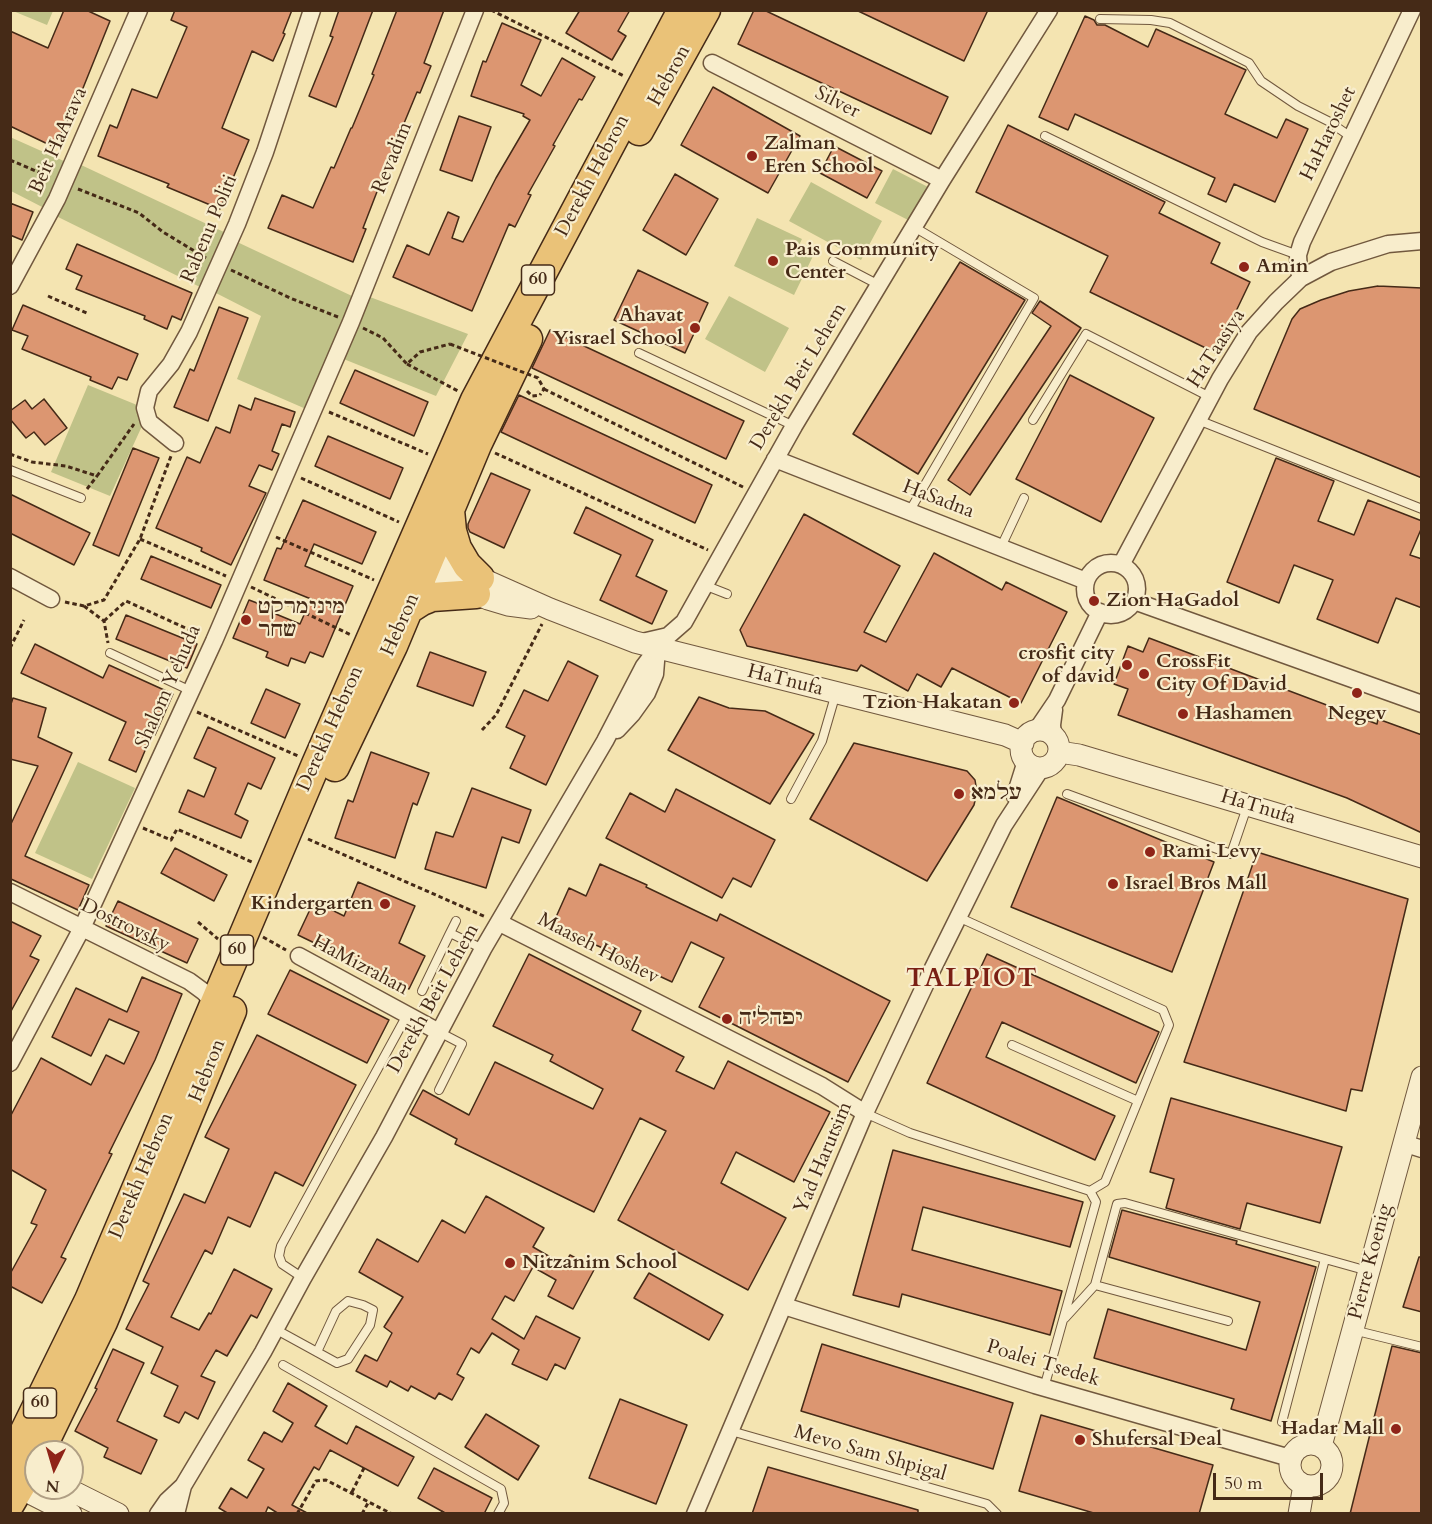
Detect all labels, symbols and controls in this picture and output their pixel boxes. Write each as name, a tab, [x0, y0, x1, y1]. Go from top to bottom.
street label: Hebron	[644, 41, 696, 111]
street label: Silver	[811, 82, 863, 124]
street label: HaHaroshet	[1296, 83, 1362, 185]
street label: Beit HaArava	[25, 84, 93, 198]
street label: Derekh Hebron	[551, 111, 635, 241]
street label: Revadim	[368, 119, 418, 197]
place label: Zalman Eren School	[764, 132, 873, 179]
marker: Zalman Eren School	[745, 149, 759, 163]
street label: Rabenu Politi	[176, 171, 244, 287]
place label: Pais Community Center	[785, 238, 939, 285]
marker: Pais Community Center	[766, 254, 780, 268]
place label: Amin	[1256, 255, 1309, 279]
marker: Amin	[1237, 260, 1251, 274]
road number: 60	[522, 265, 554, 295]
street label: Derekh Beit Lehem	[746, 299, 852, 455]
place label: Ahavat Yisrael School	[553, 304, 683, 351]
street label: HaTaasiya	[1183, 305, 1251, 393]
marker: Ahavat Yisrael School	[688, 321, 702, 335]
street label: HaSadna	[899, 475, 977, 525]
place label: Zion HaGadol	[1106, 589, 1239, 613]
street label: Hebron	[377, 590, 425, 660]
marker: Zion HaGadol	[1087, 594, 1101, 608]
place label: מינימרקט שחר	[258, 596, 345, 643]
marker: מינימרקט שחר	[239, 613, 253, 627]
street label: Shalom Yehuda	[131, 621, 207, 753]
place label: crosfit city of david	[1018, 642, 1115, 689]
place label: CrossFit City Of David	[1156, 650, 1287, 697]
marker: crosfit city of david	[1120, 658, 1134, 672]
street label: HaTnufa	[745, 660, 825, 702]
street label: Derekh Hebron	[293, 663, 369, 795]
marker: CrossFit City Of David	[1137, 667, 1151, 681]
marker: Negev	[1350, 686, 1364, 700]
place label: Tzion Hakatan	[863, 691, 1002, 715]
marker: Tzion Hakatan	[1007, 696, 1021, 710]
place label: Hashamen	[1195, 702, 1292, 726]
place label: Negev	[1327, 702, 1387, 726]
marker: Hashamen	[1176, 707, 1190, 721]
place label: עלמא	[971, 782, 1022, 806]
street label: HaTnufa	[1218, 785, 1298, 831]
marker: עלמא	[952, 787, 966, 801]
place label: Rami Levy	[1162, 840, 1261, 864]
marker: Rami Levy	[1143, 845, 1157, 859]
place label: Israel Bros Mall	[1125, 872, 1267, 896]
marker: Israel Bros Mall	[1106, 877, 1120, 891]
place label: Kindergarten	[251, 892, 373, 916]
street label: Dostrovsky	[76, 894, 174, 958]
marker: Kindergarten	[378, 897, 392, 911]
street label: Maaseh Hoshev	[533, 908, 663, 990]
street label: Derekh Beit Lehem	[383, 920, 485, 1078]
street label: HaMizrahan	[308, 931, 412, 1001]
road number: 60	[220, 935, 254, 965]
district label: TALPIOT	[906, 964, 1038, 996]
place label: יפהל'ה	[739, 1007, 803, 1031]
marker: יפהל'ה	[720, 1012, 734, 1026]
street label: Hebron	[185, 1036, 231, 1106]
street label: Yad Harutsim	[790, 1099, 858, 1217]
street label: Derekh Hebron	[105, 1109, 179, 1243]
street label: Pierre Koenig	[1344, 1202, 1398, 1322]
place label: Nitzanim School	[522, 1251, 677, 1275]
marker: Nitzanim School	[503, 1256, 517, 1270]
street label: Poalei Tsedek	[983, 1335, 1103, 1393]
road number: 60	[24, 1388, 57, 1418]
place label: Hadar Mall	[1281, 1417, 1384, 1441]
street label: Mevo Sam Shpigal	[791, 1421, 949, 1487]
marker: Hadar Mall	[1389, 1422, 1403, 1436]
place label: Shufersal Deal	[1092, 1428, 1222, 1452]
marker: Shufersal Deal	[1073, 1433, 1087, 1447]
north arrow	[24, 1440, 84, 1500]
scale bar	[1216, 1461, 1326, 1499]
text: 50 m	[1224, 1471, 1263, 1496]
text: N	[45, 1474, 60, 1498]

